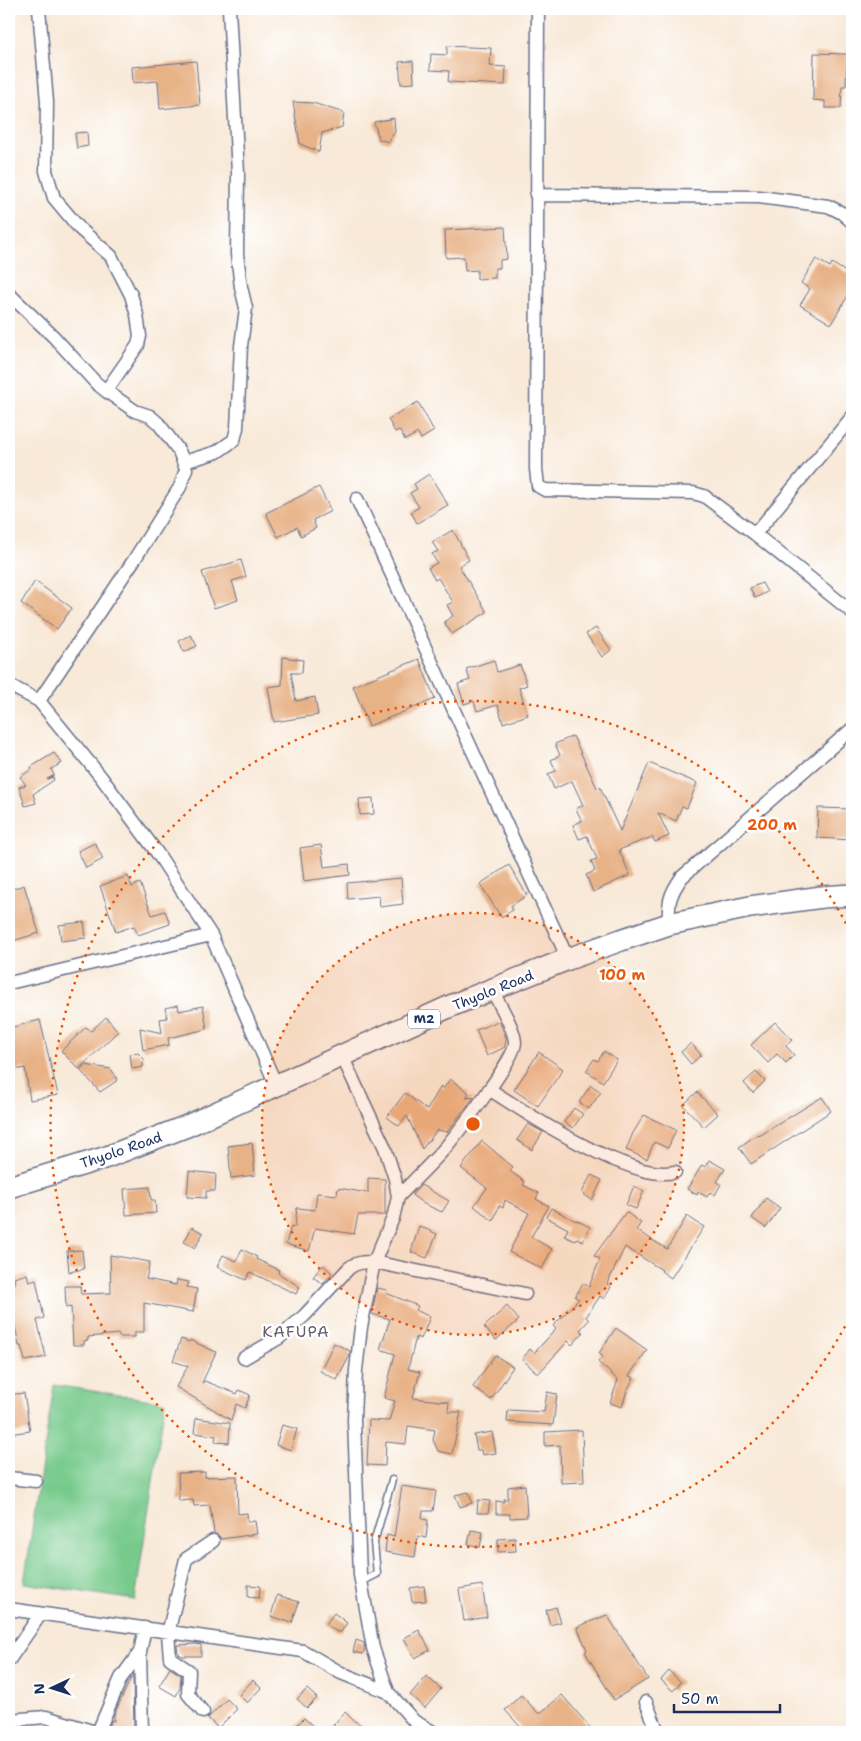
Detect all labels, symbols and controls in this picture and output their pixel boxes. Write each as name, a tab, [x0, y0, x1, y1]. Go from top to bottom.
text: 200 m	[747, 815, 797, 835]
text: 100 m	[599, 965, 645, 985]
street label: Thyolo Road	[450, 966, 536, 1014]
road number: M2	[408, 1010, 440, 1028]
centre of rings	[464, 1115, 482, 1133]
street label: Thyolo Road	[78, 1128, 164, 1172]
district label: KAFUPA	[262, 1321, 330, 1342]
north arrow	[28, 1664, 78, 1714]
scale bar	[674, 1681, 780, 1713]
text: N	[30, 1683, 48, 1695]
text: 50 m	[681, 1689, 719, 1709]

